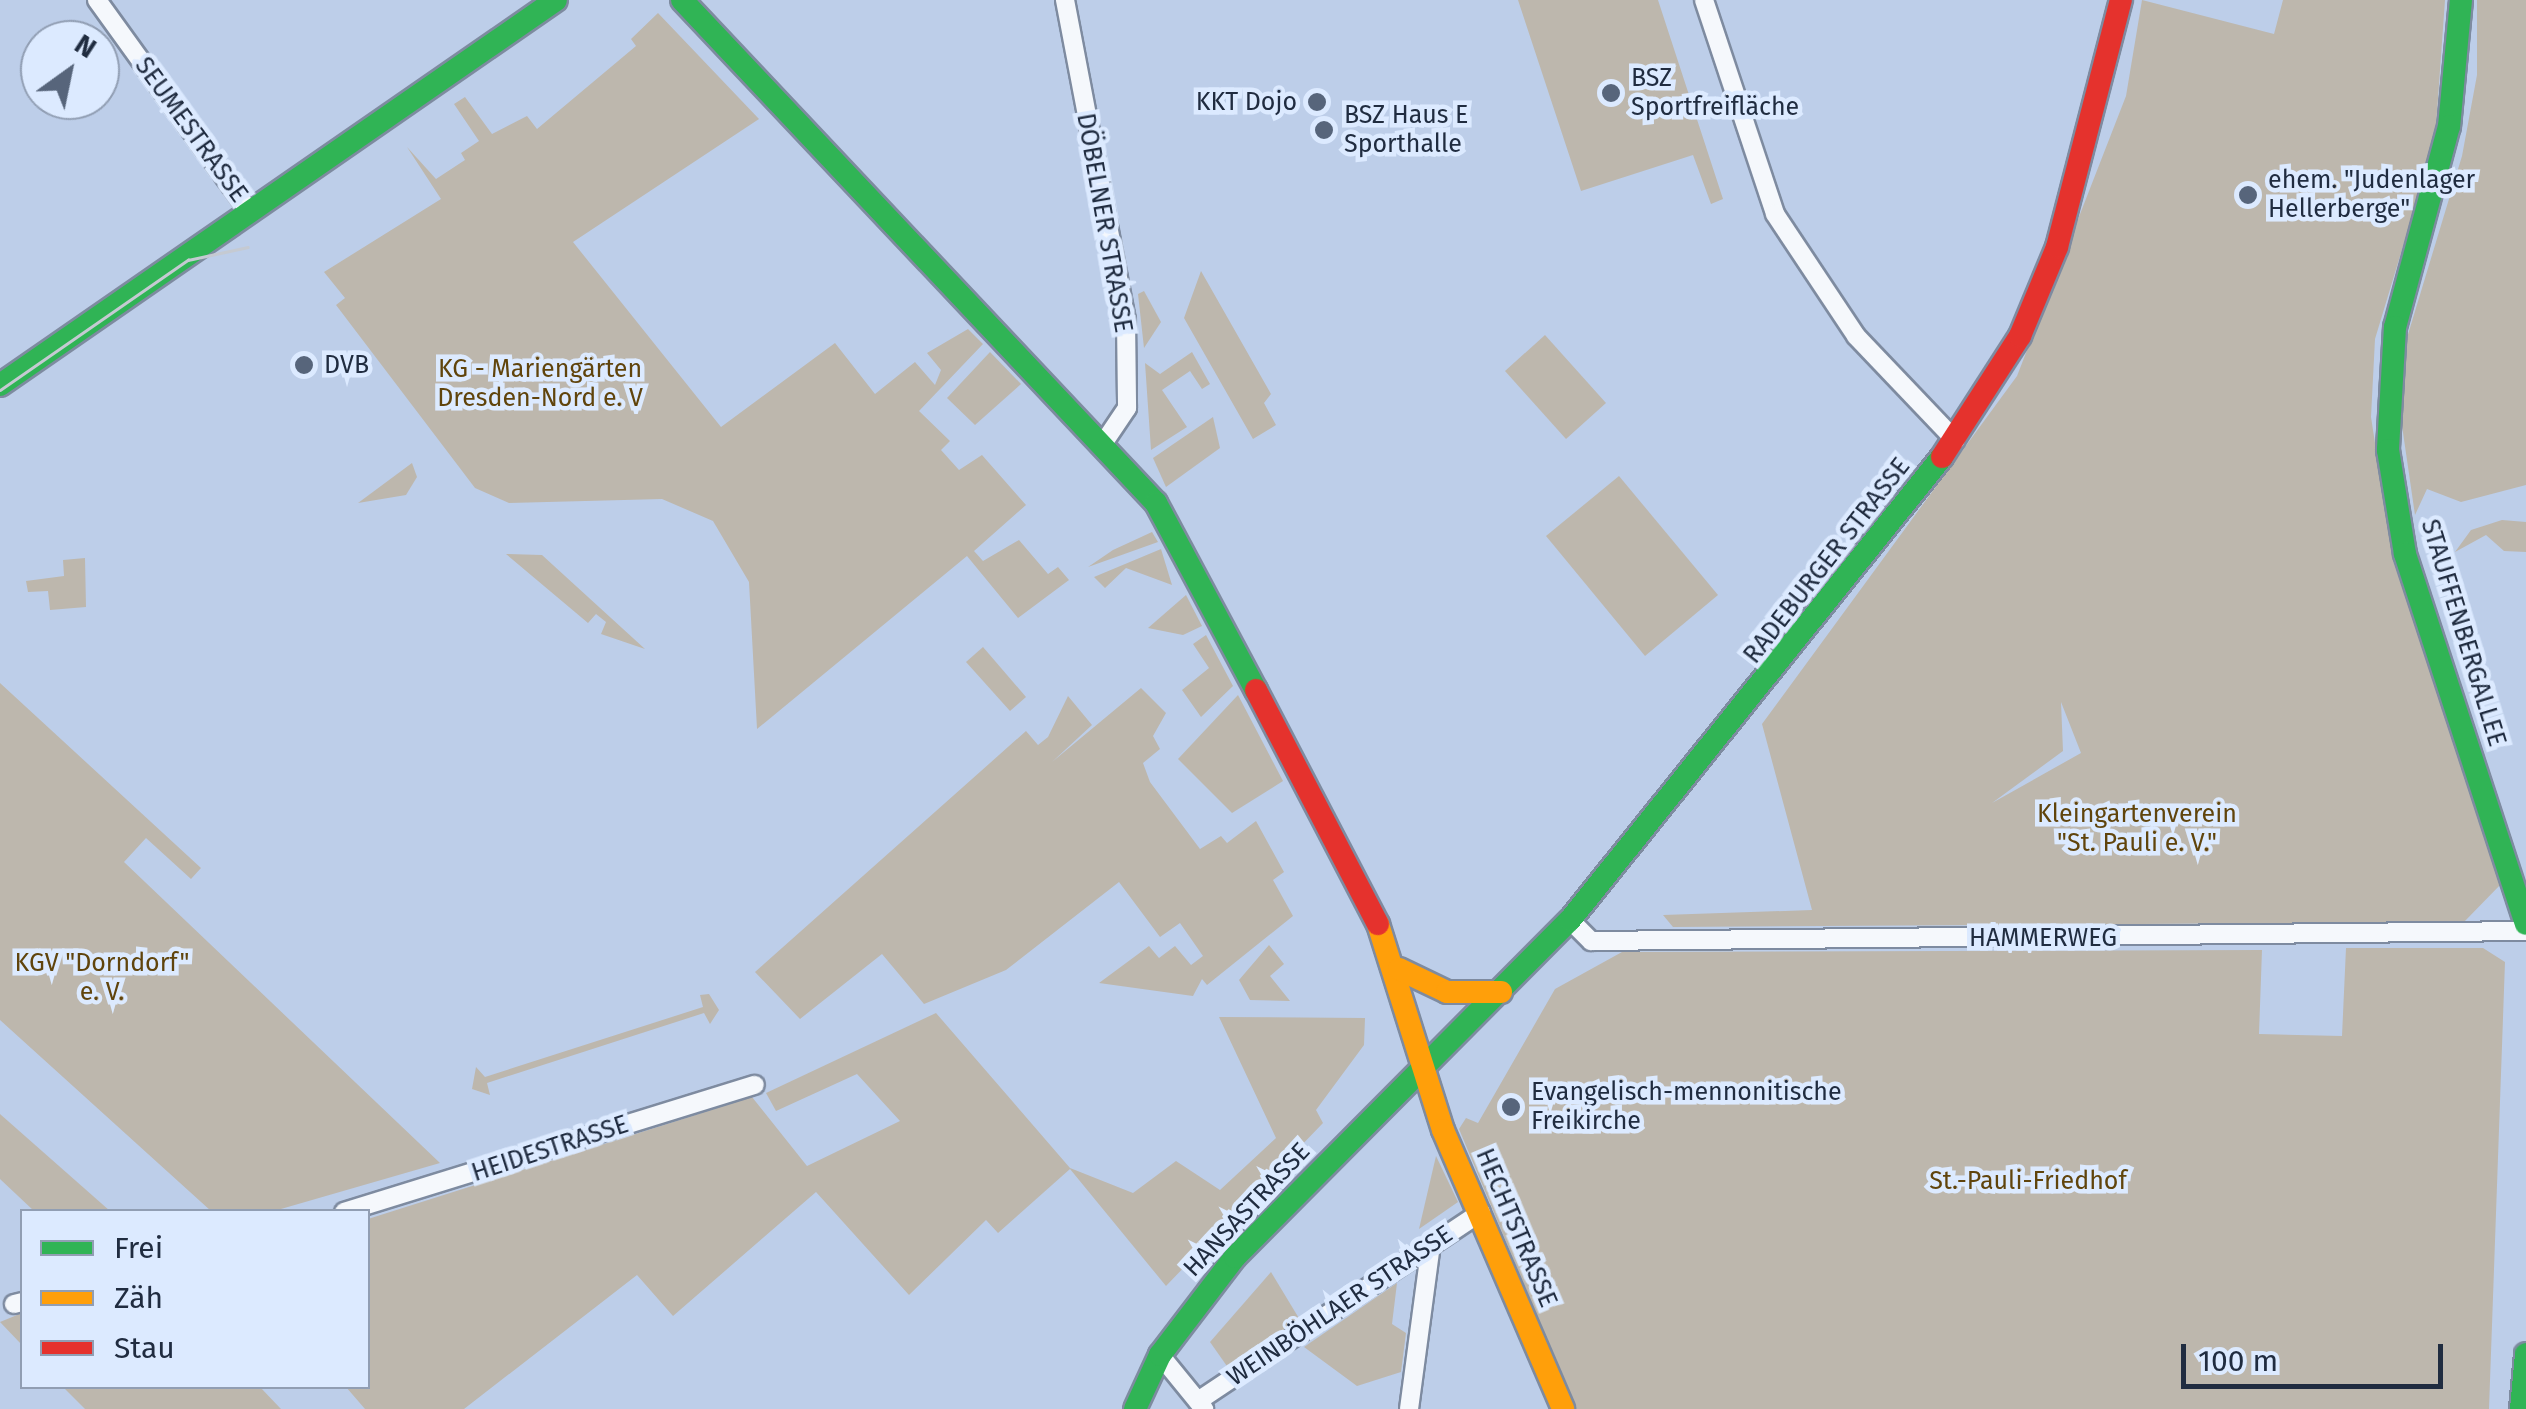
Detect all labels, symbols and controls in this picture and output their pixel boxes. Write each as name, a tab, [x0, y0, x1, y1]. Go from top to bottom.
north arrow	[20, 20, 120, 120]
text: N	[69, 27, 102, 65]
street label: SEUMESTRASSE	[128, 52, 254, 208]
place label: BSZ Sportfreifläche	[1631, 64, 1799, 123]
marker: BSZ Sportfreifläche	[1600, 82, 1622, 104]
place label: KKT Dojo	[1196, 87, 1297, 117]
marker: KKT Dojo	[1306, 91, 1328, 113]
place label: BSZ Haus E Sporthalle	[1344, 101, 1468, 160]
street label: DÖBELNER STRASSE	[1070, 111, 1138, 335]
marker: BSZ Haus E Sporthalle	[1313, 119, 1335, 141]
place label: ehem. "Judenlager Hellerberge"	[2268, 166, 2475, 225]
marker: ehem. "Judenlager Hellerberge"	[2237, 184, 2259, 206]
place label: DVB	[324, 350, 369, 380]
marker: DVB	[293, 354, 315, 376]
park label: KG - Mariengärten Dresden-Nord e. V	[437, 355, 643, 414]
street label: RADEBURGER STRASSE	[1738, 452, 1916, 670]
street label: STAUFFENBERGALLEE	[2414, 516, 2512, 750]
park label: Kleingartenverein "St. Pauli e. V."	[2037, 800, 2237, 859]
street label: HAMMERWEG	[1969, 923, 2117, 953]
park label: KGV "Dorndorf" e. V.	[15, 949, 189, 1008]
place label: Evangelisch-mennonitische Freikirche	[1531, 1078, 1842, 1137]
marker: Evangelisch-mennonitische Freikirche	[1500, 1096, 1522, 1118]
street label: HEIDESTRASSE	[468, 1110, 632, 1188]
street label: HANSASTRASSE	[1177, 1137, 1317, 1283]
street label: HECHTSTRASSE	[1469, 1144, 1563, 1312]
park label: St.-Pauli-Friedhof	[1929, 1166, 2127, 1196]
legend	[20, 1209, 370, 1389]
street label: WEINBÖHLAER STRASSE	[1221, 1219, 1459, 1393]
text: Frei	[114, 1230, 163, 1266]
text: Zäh	[114, 1280, 163, 1316]
scale bar	[2186, 1324, 2448, 1386]
text: Stau	[114, 1330, 175, 1366]
text: 100 m	[2198, 1343, 2278, 1379]

